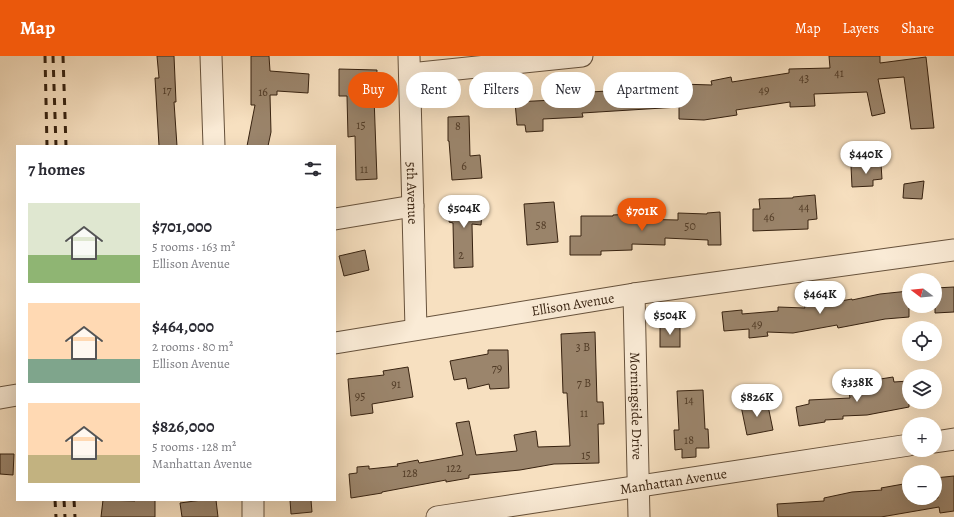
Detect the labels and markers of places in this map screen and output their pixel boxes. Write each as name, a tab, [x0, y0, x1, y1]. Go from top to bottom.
pin: $440K	[838, 141, 894, 175]
pin: $504K	[436, 195, 492, 229]
pin: $701K	[614, 198, 670, 232]
pin: $464K	[792, 281, 848, 315]
pin: $504K	[642, 302, 698, 336]
pin: $338K	[829, 369, 885, 403]
pin: $826K	[729, 384, 785, 418]

